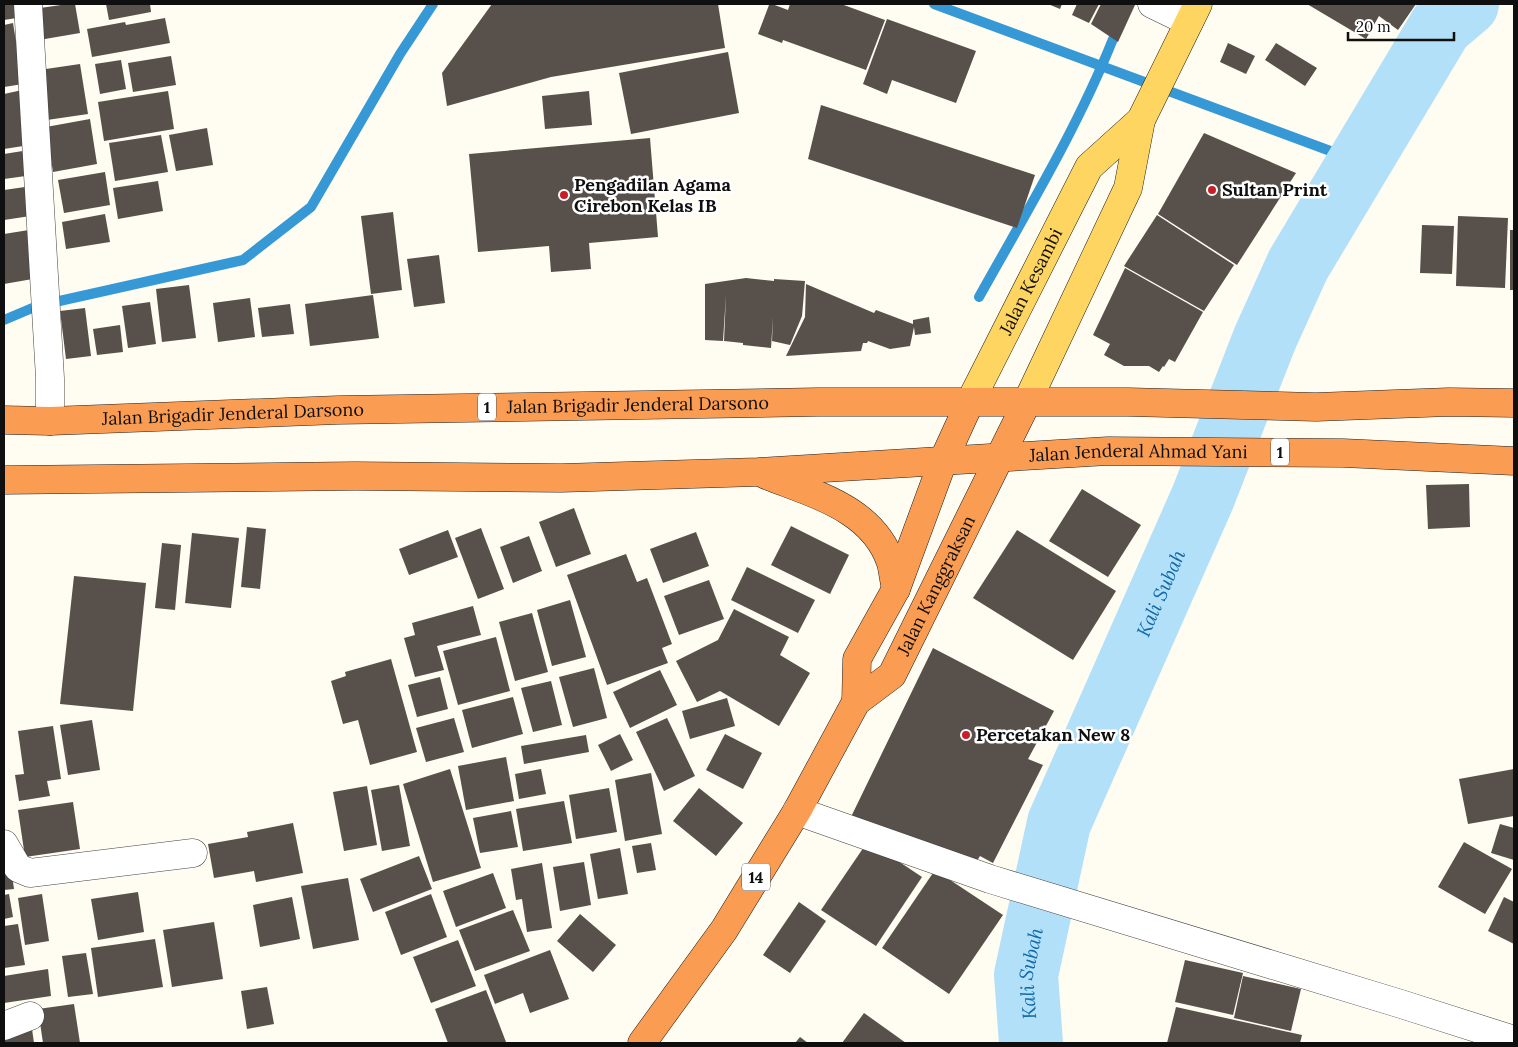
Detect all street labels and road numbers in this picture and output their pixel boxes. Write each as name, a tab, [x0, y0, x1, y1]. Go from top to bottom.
street label: Jalan Kesambi	[993, 224, 1067, 339]
street label: Jalan Brigadir Jenderal Darsono	[505, 391, 769, 418]
road number: 1	[478, 394, 496, 421]
street label: Jalan Brigadir Jenderal Darsono	[100, 398, 364, 430]
road number: 1	[1271, 438, 1289, 466]
street label: Jalan Jenderal Ahmad Yani	[1027, 439, 1248, 467]
street label: Jalan Kanggraksan	[891, 511, 980, 660]
road number: 14	[742, 864, 770, 890]

